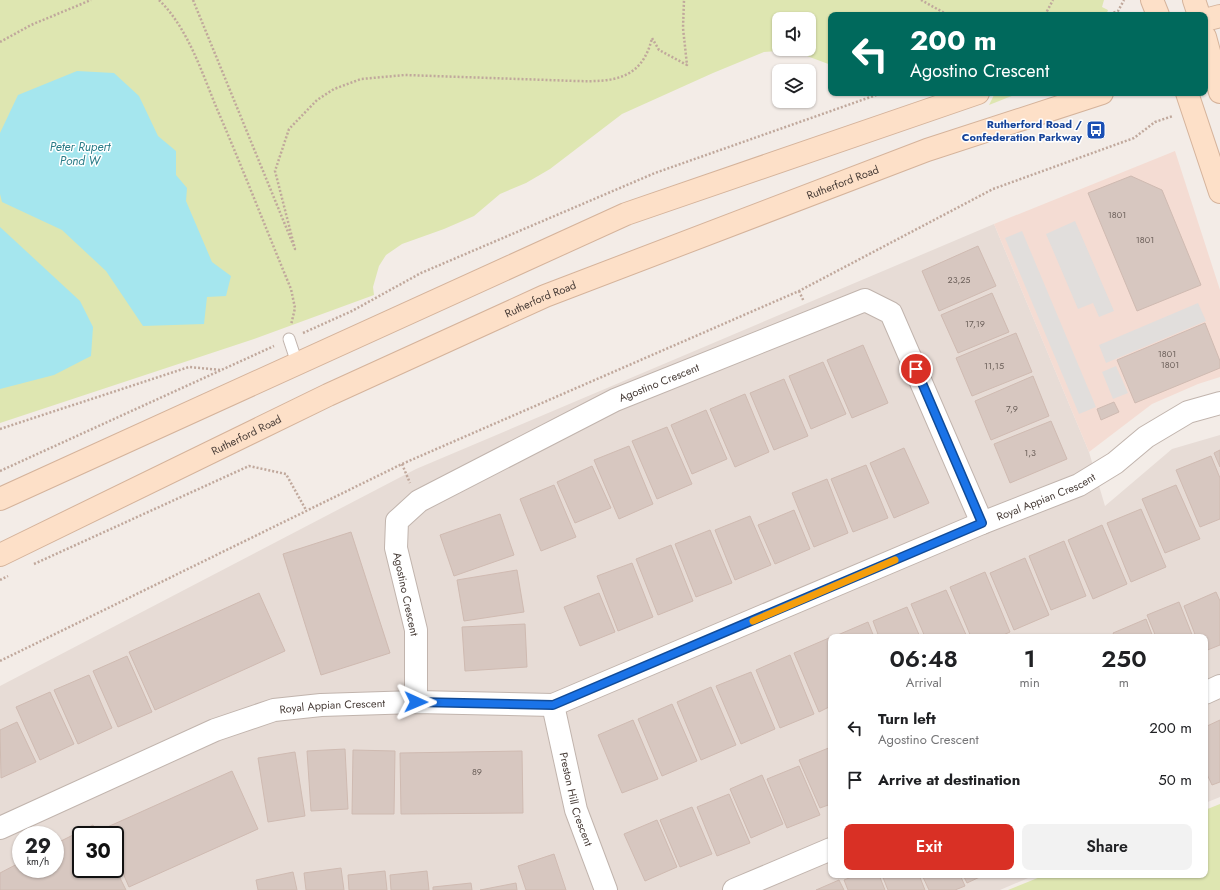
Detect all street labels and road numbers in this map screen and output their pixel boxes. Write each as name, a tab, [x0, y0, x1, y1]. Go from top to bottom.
street label: Rutherford Road	[804, 161, 881, 203]
street label: Rutherford Road	[502, 277, 578, 321]
street label: Agostino Crescent	[616, 359, 702, 406]
street label: Rutherford Road	[209, 411, 284, 459]
street label: Royal Appian Crescent	[994, 469, 1099, 525]
street label: Agostino Crescent	[389, 551, 423, 638]
street label: Royal Appian Crescent	[279, 695, 386, 717]
street label: Preston Hill Crescent	[556, 751, 597, 849]

